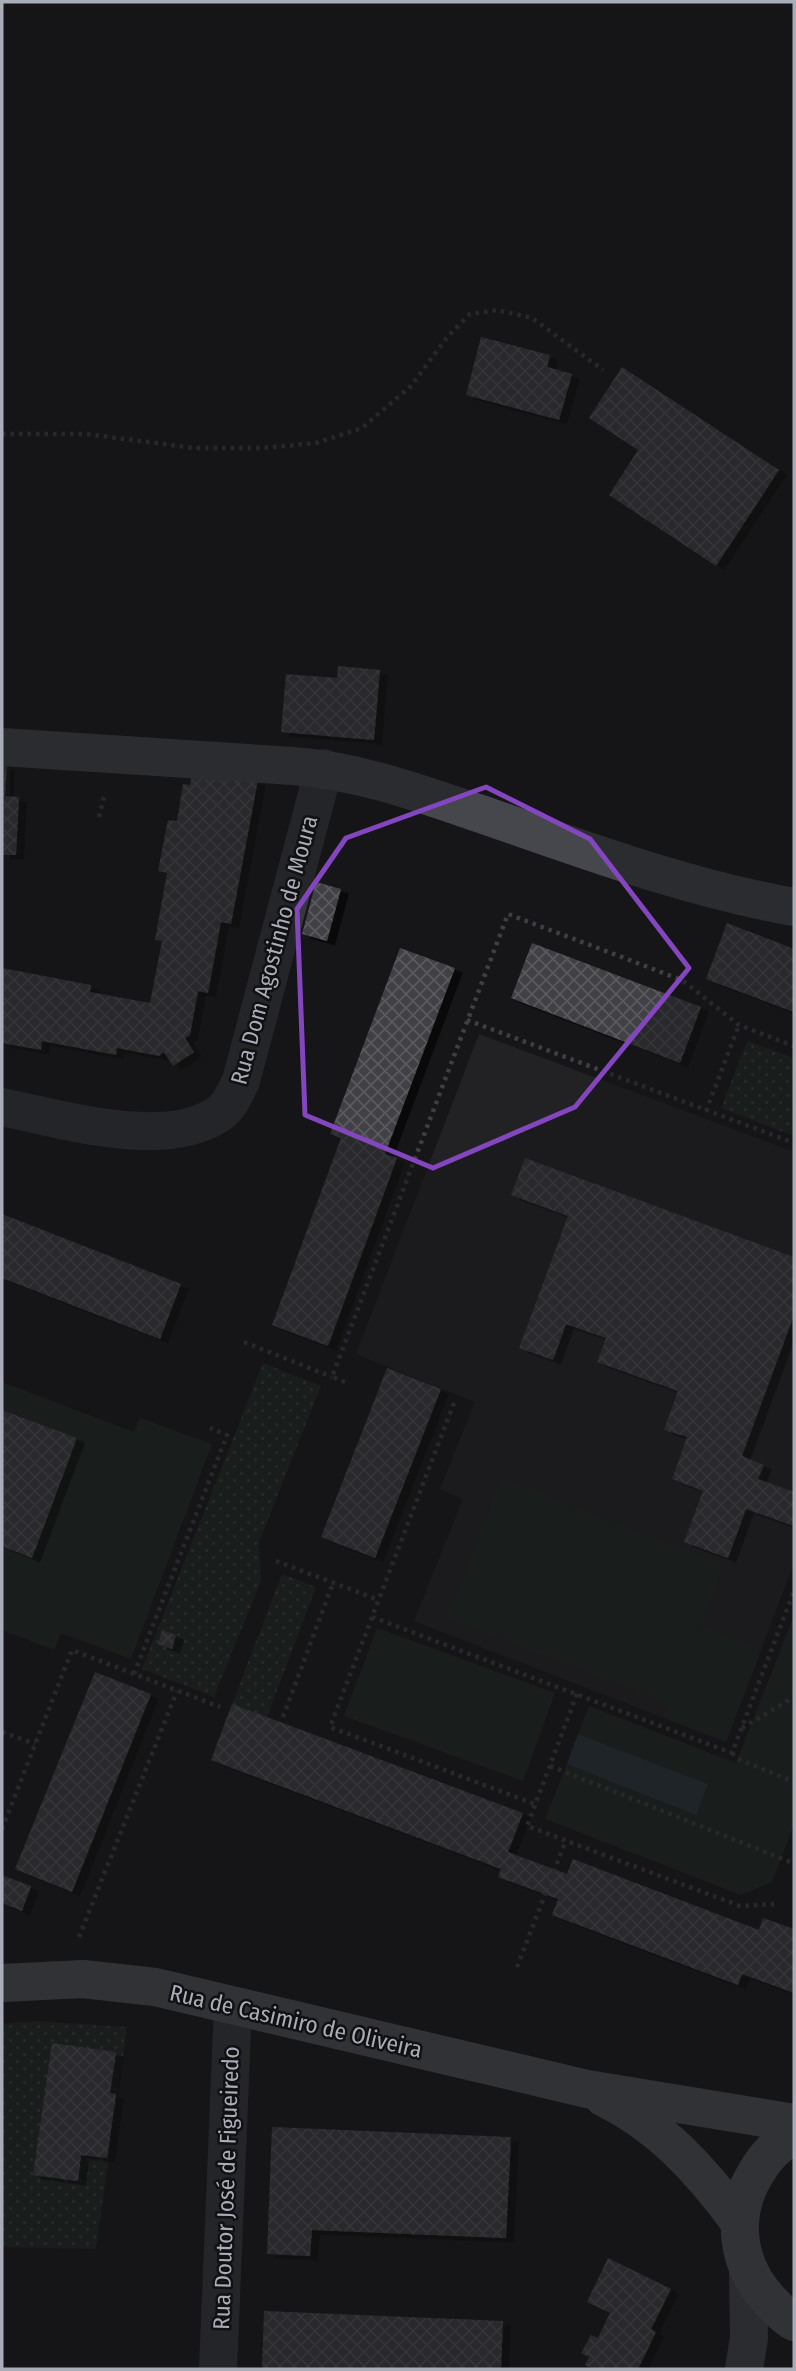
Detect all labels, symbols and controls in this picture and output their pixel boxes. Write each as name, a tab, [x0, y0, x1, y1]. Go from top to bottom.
street label: Rua Dom Agostinho de Moura	[225, 812, 323, 1088]
street label: Rua de Casimiro de Oliveira	[167, 1978, 425, 2064]
street label: Rua Doutor José de Figueiredo	[207, 2046, 245, 2330]

